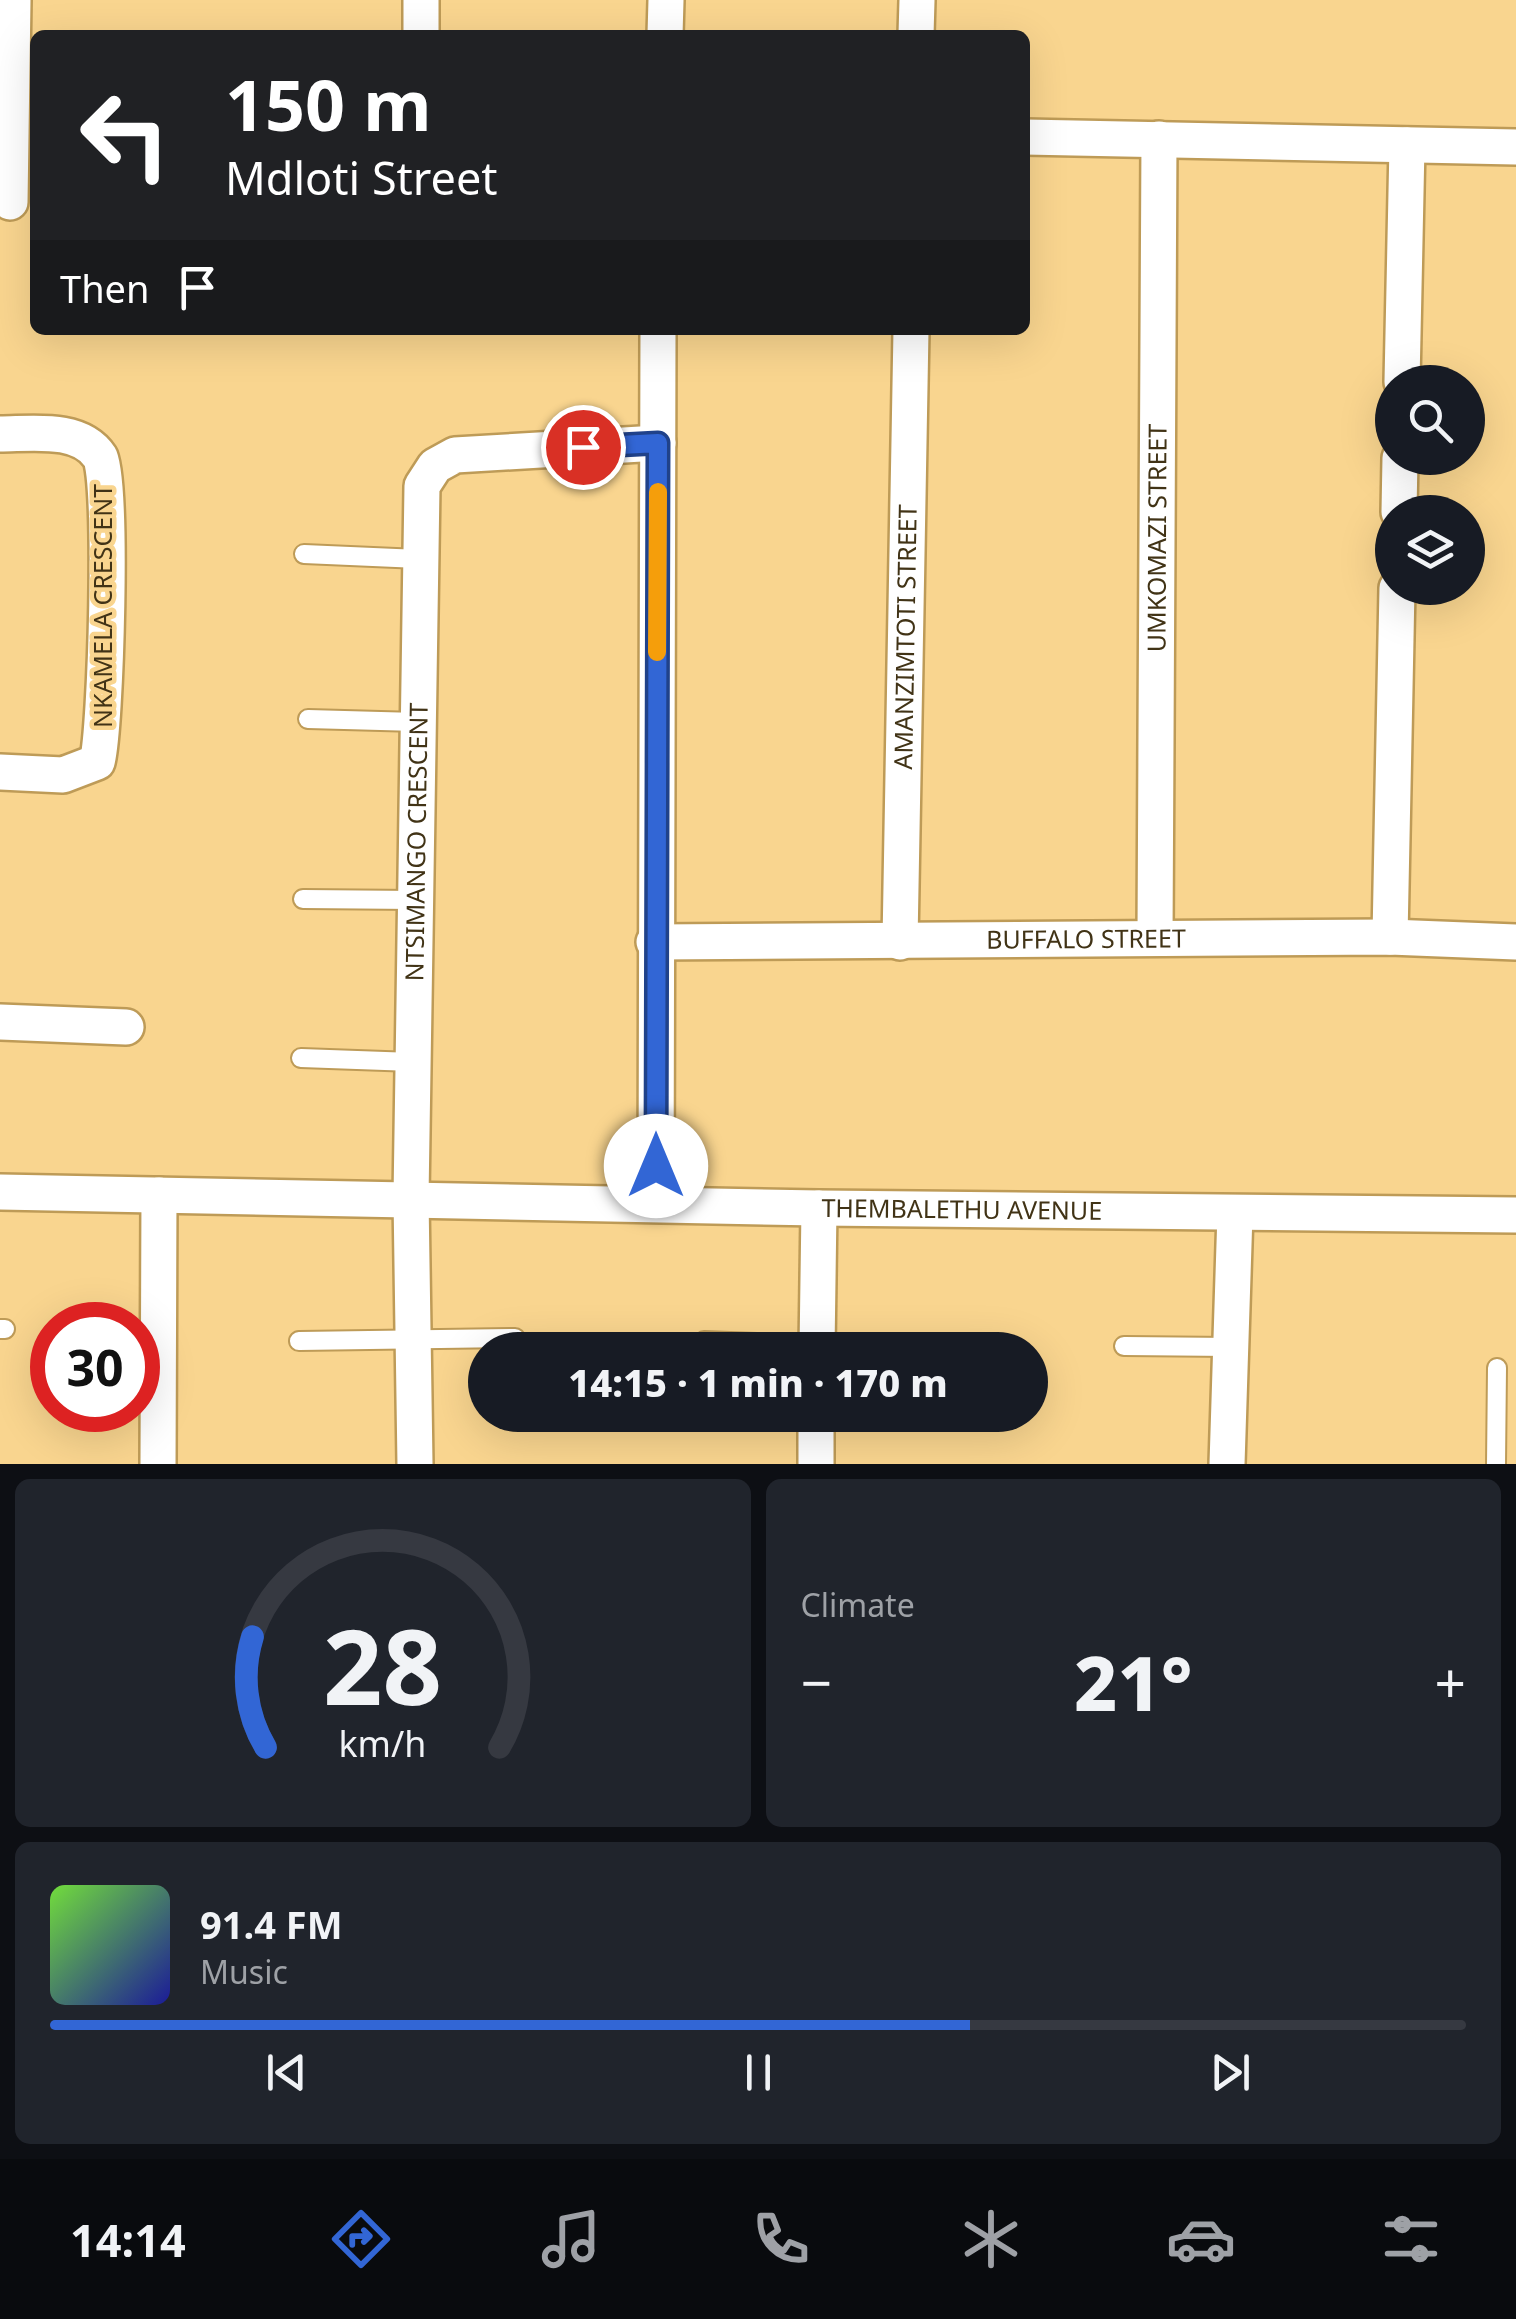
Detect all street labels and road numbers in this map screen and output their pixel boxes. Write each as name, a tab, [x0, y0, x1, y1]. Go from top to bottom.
street label: UMKOMAZI STREET	[1138, 424, 1174, 652]
street label: NKAMELA CRESCENT	[85, 484, 119, 728]
street label: AMANZIMTOTI STREET	[885, 504, 924, 770]
street label: NTSIMANGO CRESCENT	[396, 702, 435, 982]
street label: BUFFALO STREET	[986, 920, 1186, 956]
street label: THEMBALETHU AVENUE	[821, 1190, 1102, 1227]

